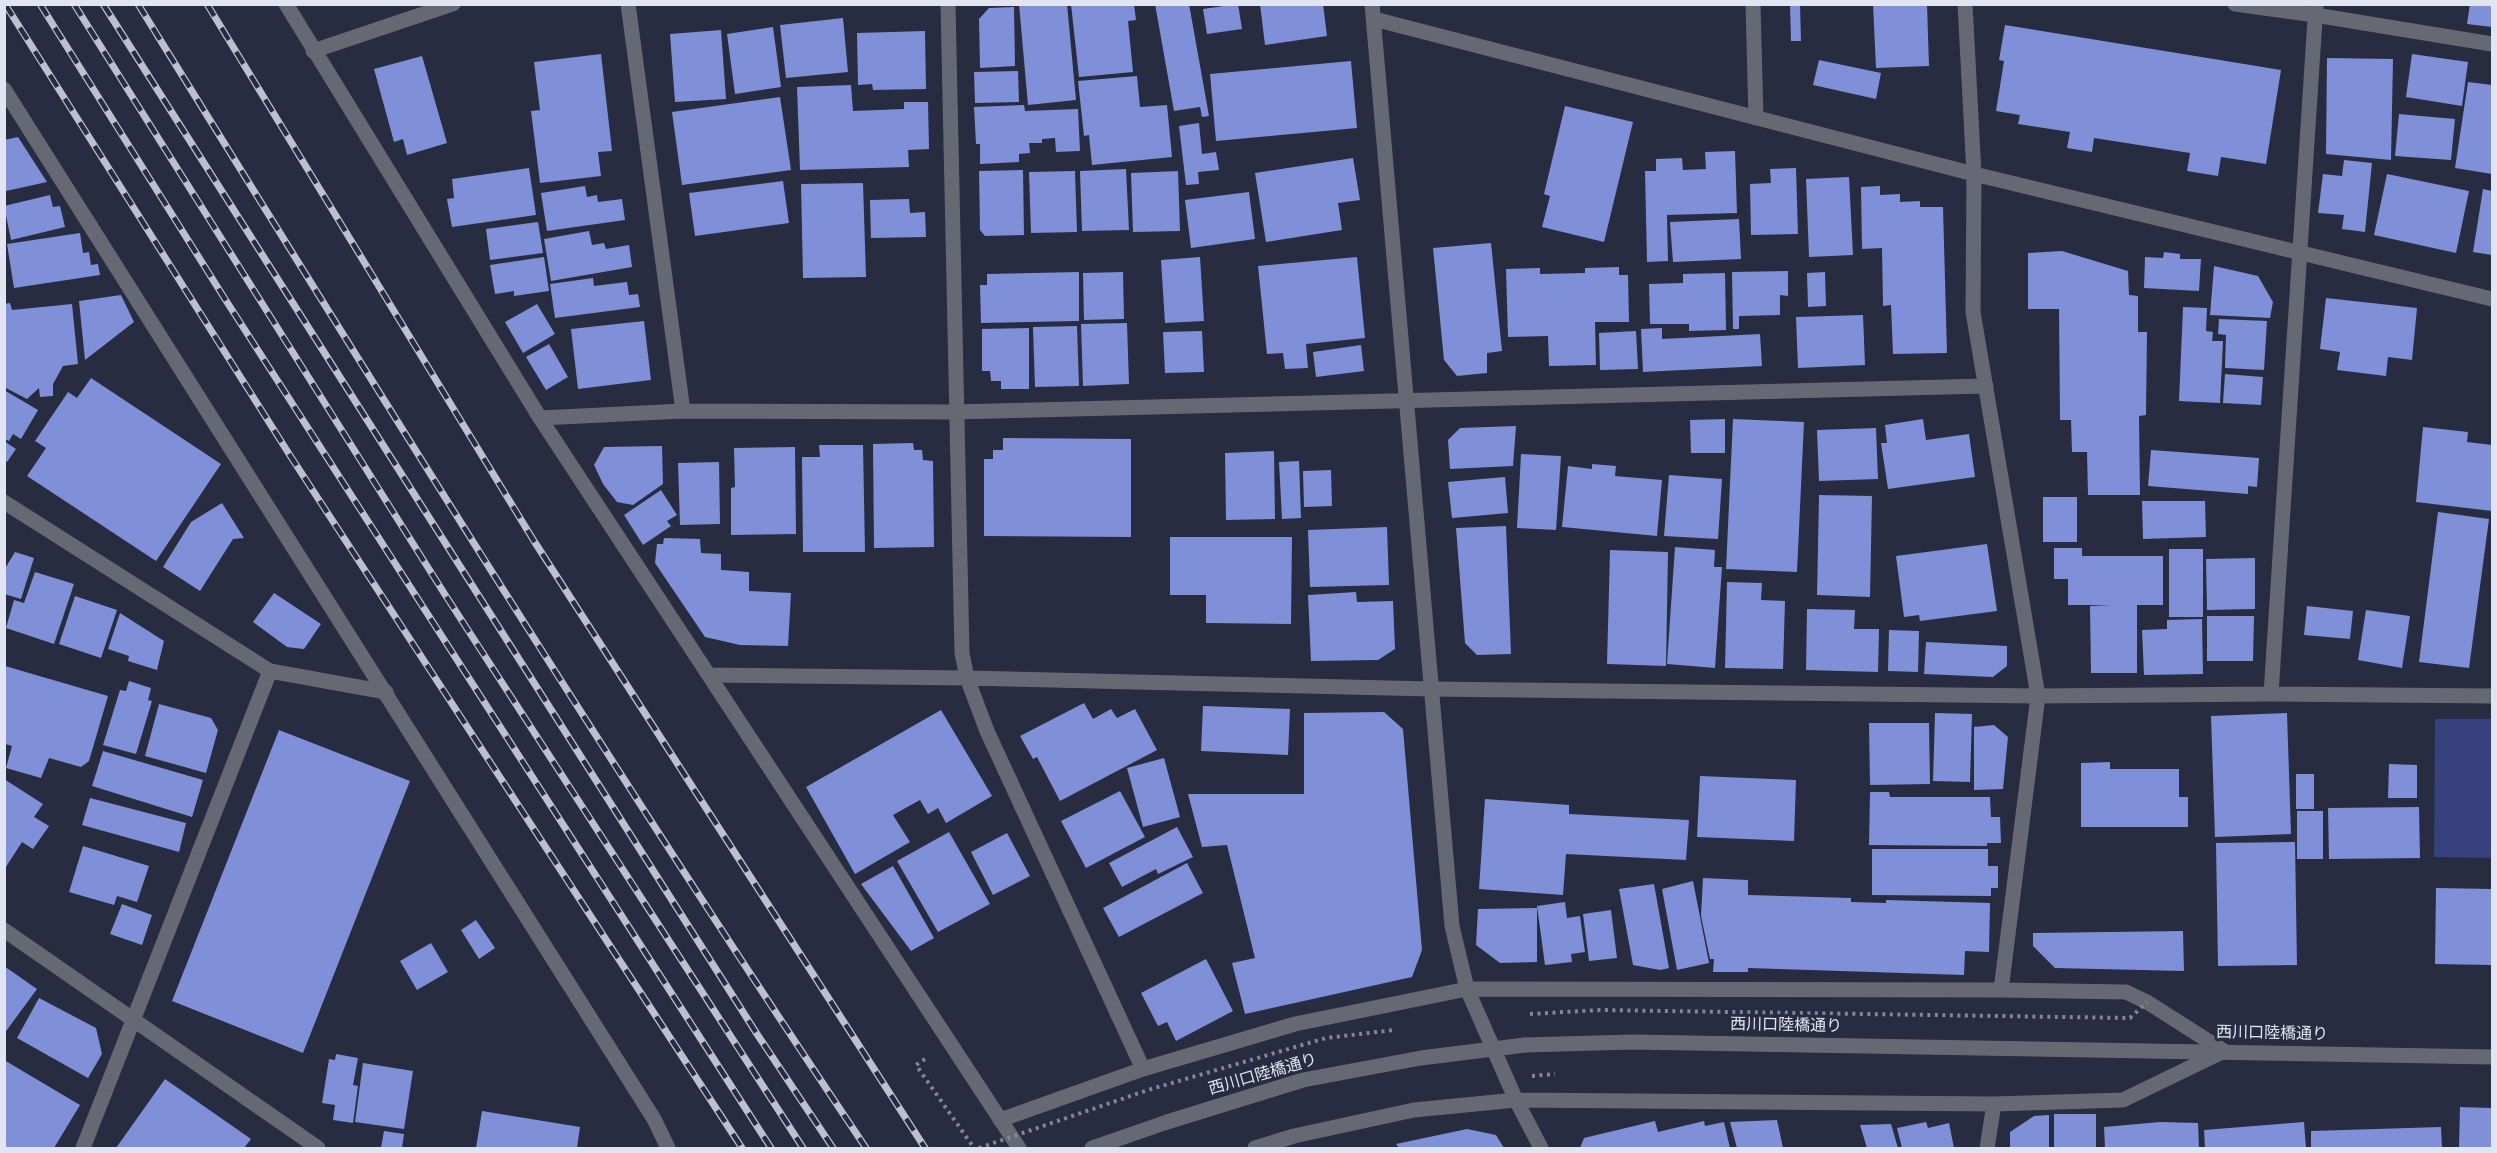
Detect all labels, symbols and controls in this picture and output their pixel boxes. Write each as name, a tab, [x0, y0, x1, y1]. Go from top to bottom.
street label: 西川口陸橋通り	[1730, 1015, 1842, 1037]
street label: 西川口陸橋通り	[2216, 1023, 2328, 1045]
street label: 西川口陸橋通り	[1207, 1050, 1319, 1100]

